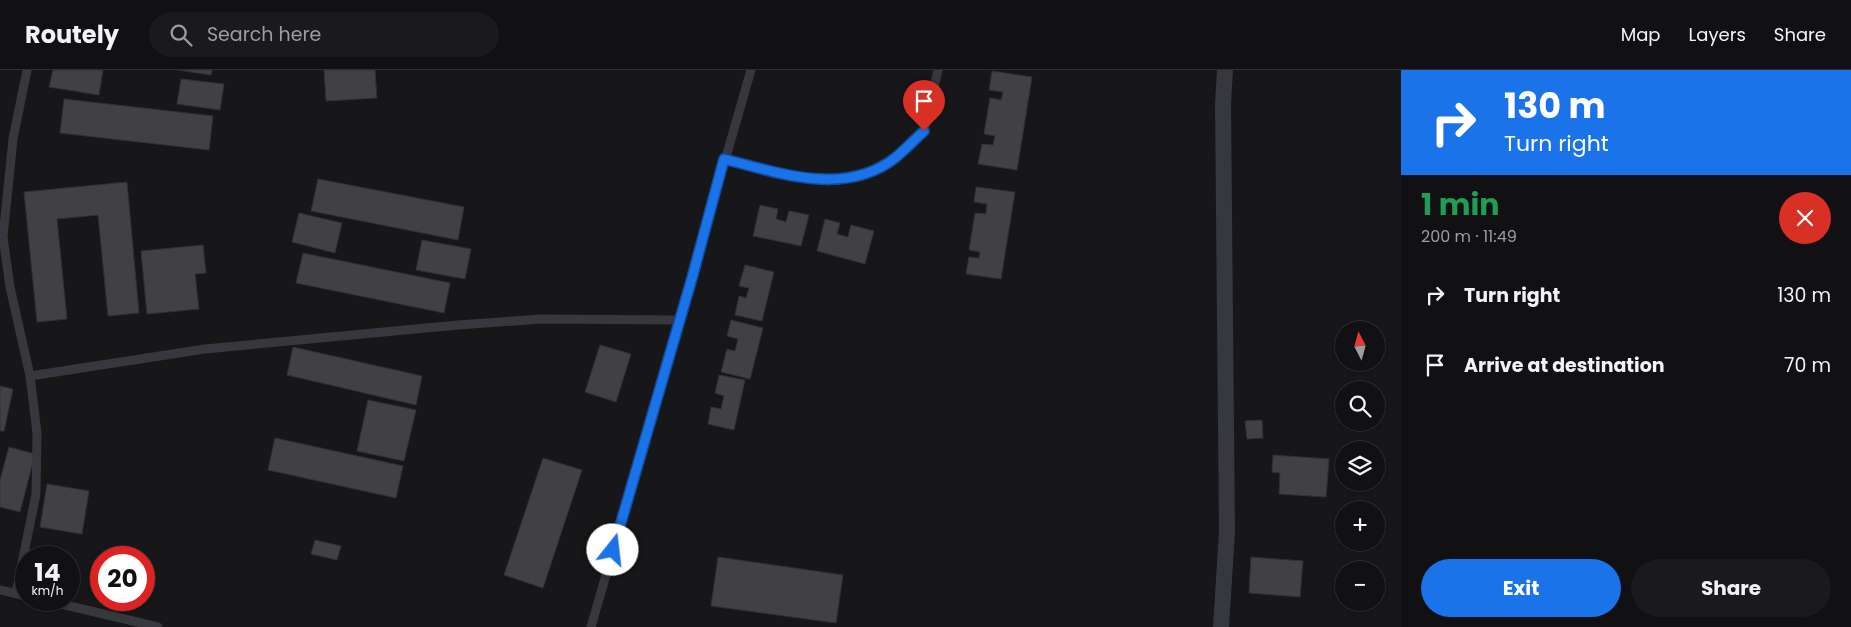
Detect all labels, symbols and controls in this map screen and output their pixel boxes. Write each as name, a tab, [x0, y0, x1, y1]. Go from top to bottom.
search box	[149, 12, 499, 57]
text: Routely	[25, 18, 119, 51]
icon: search	[167, 21, 195, 49]
text: Search here	[207, 21, 321, 48]
text: Map	[1621, 22, 1661, 47]
text: Layers	[1689, 22, 1746, 47]
text: Share	[1774, 22, 1826, 47]
pin	[903, 80, 945, 131]
text: 130 m	[1504, 81, 1606, 130]
icon: arrive	[910, 87, 938, 115]
icon: right	[1421, 90, 1486, 155]
text: Turn right	[1504, 128, 1609, 159]
text: 1 min	[1421, 183, 1499, 226]
button: close	[1779, 192, 1831, 244]
text: 200 m · 11:49	[1421, 225, 1517, 248]
icon: right	[1421, 281, 1449, 309]
text: Turn right	[1464, 282, 1560, 309]
text: 130 m	[1777, 282, 1831, 309]
north arrow	[1335, 321, 1385, 371]
map controls	[1335, 321, 1385, 611]
icon: arrive	[1421, 351, 1449, 379]
text: Arrive at destination	[1464, 352, 1665, 379]
text: 70 m	[1784, 352, 1831, 379]
button: search	[1335, 381, 1385, 431]
button: layers	[1335, 441, 1385, 491]
button: +	[1335, 501, 1385, 551]
position arrow	[586, 523, 638, 575]
speed limit sign: 20	[90, 546, 155, 611]
text: 14	[34, 555, 61, 590]
button: Exit	[1421, 559, 1621, 617]
button: Share	[1631, 559, 1831, 617]
button: −	[1335, 561, 1385, 611]
text: km/h	[32, 582, 63, 599]

